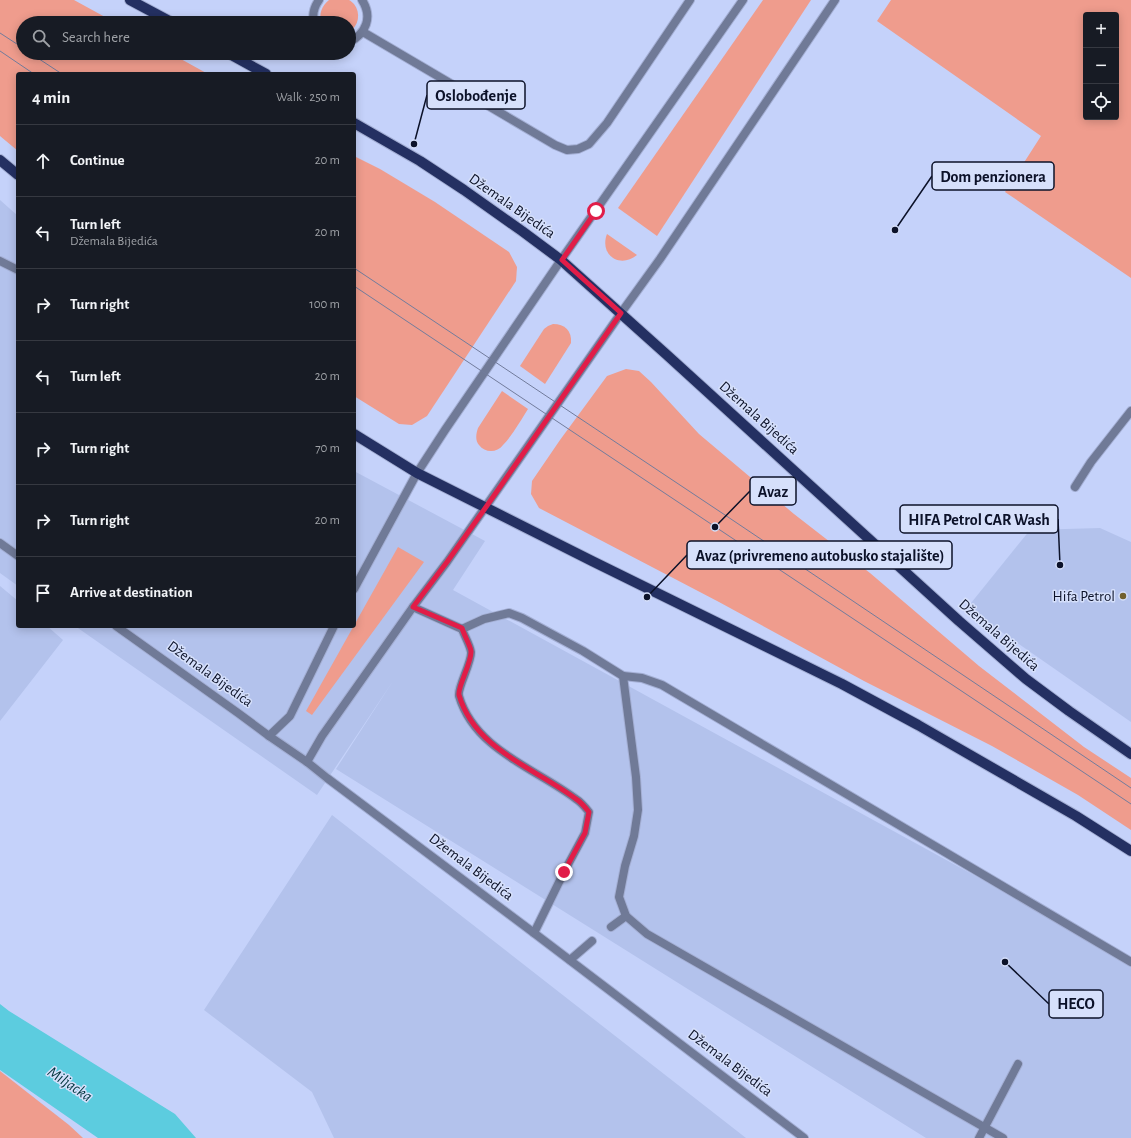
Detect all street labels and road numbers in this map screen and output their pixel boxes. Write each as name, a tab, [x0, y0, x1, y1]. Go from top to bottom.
street label: Džemala Bijedića	[466, 171, 558, 241]
street label: Džemala Bijedića	[716, 379, 802, 457]
street label: Džemala Bijedića	[956, 596, 1042, 674]
street label: Džemala Bijedića	[165, 638, 255, 710]
street label: Džemala Bijedića	[426, 831, 516, 903]
street label: Džemala Bijedića	[685, 1027, 775, 1099]

